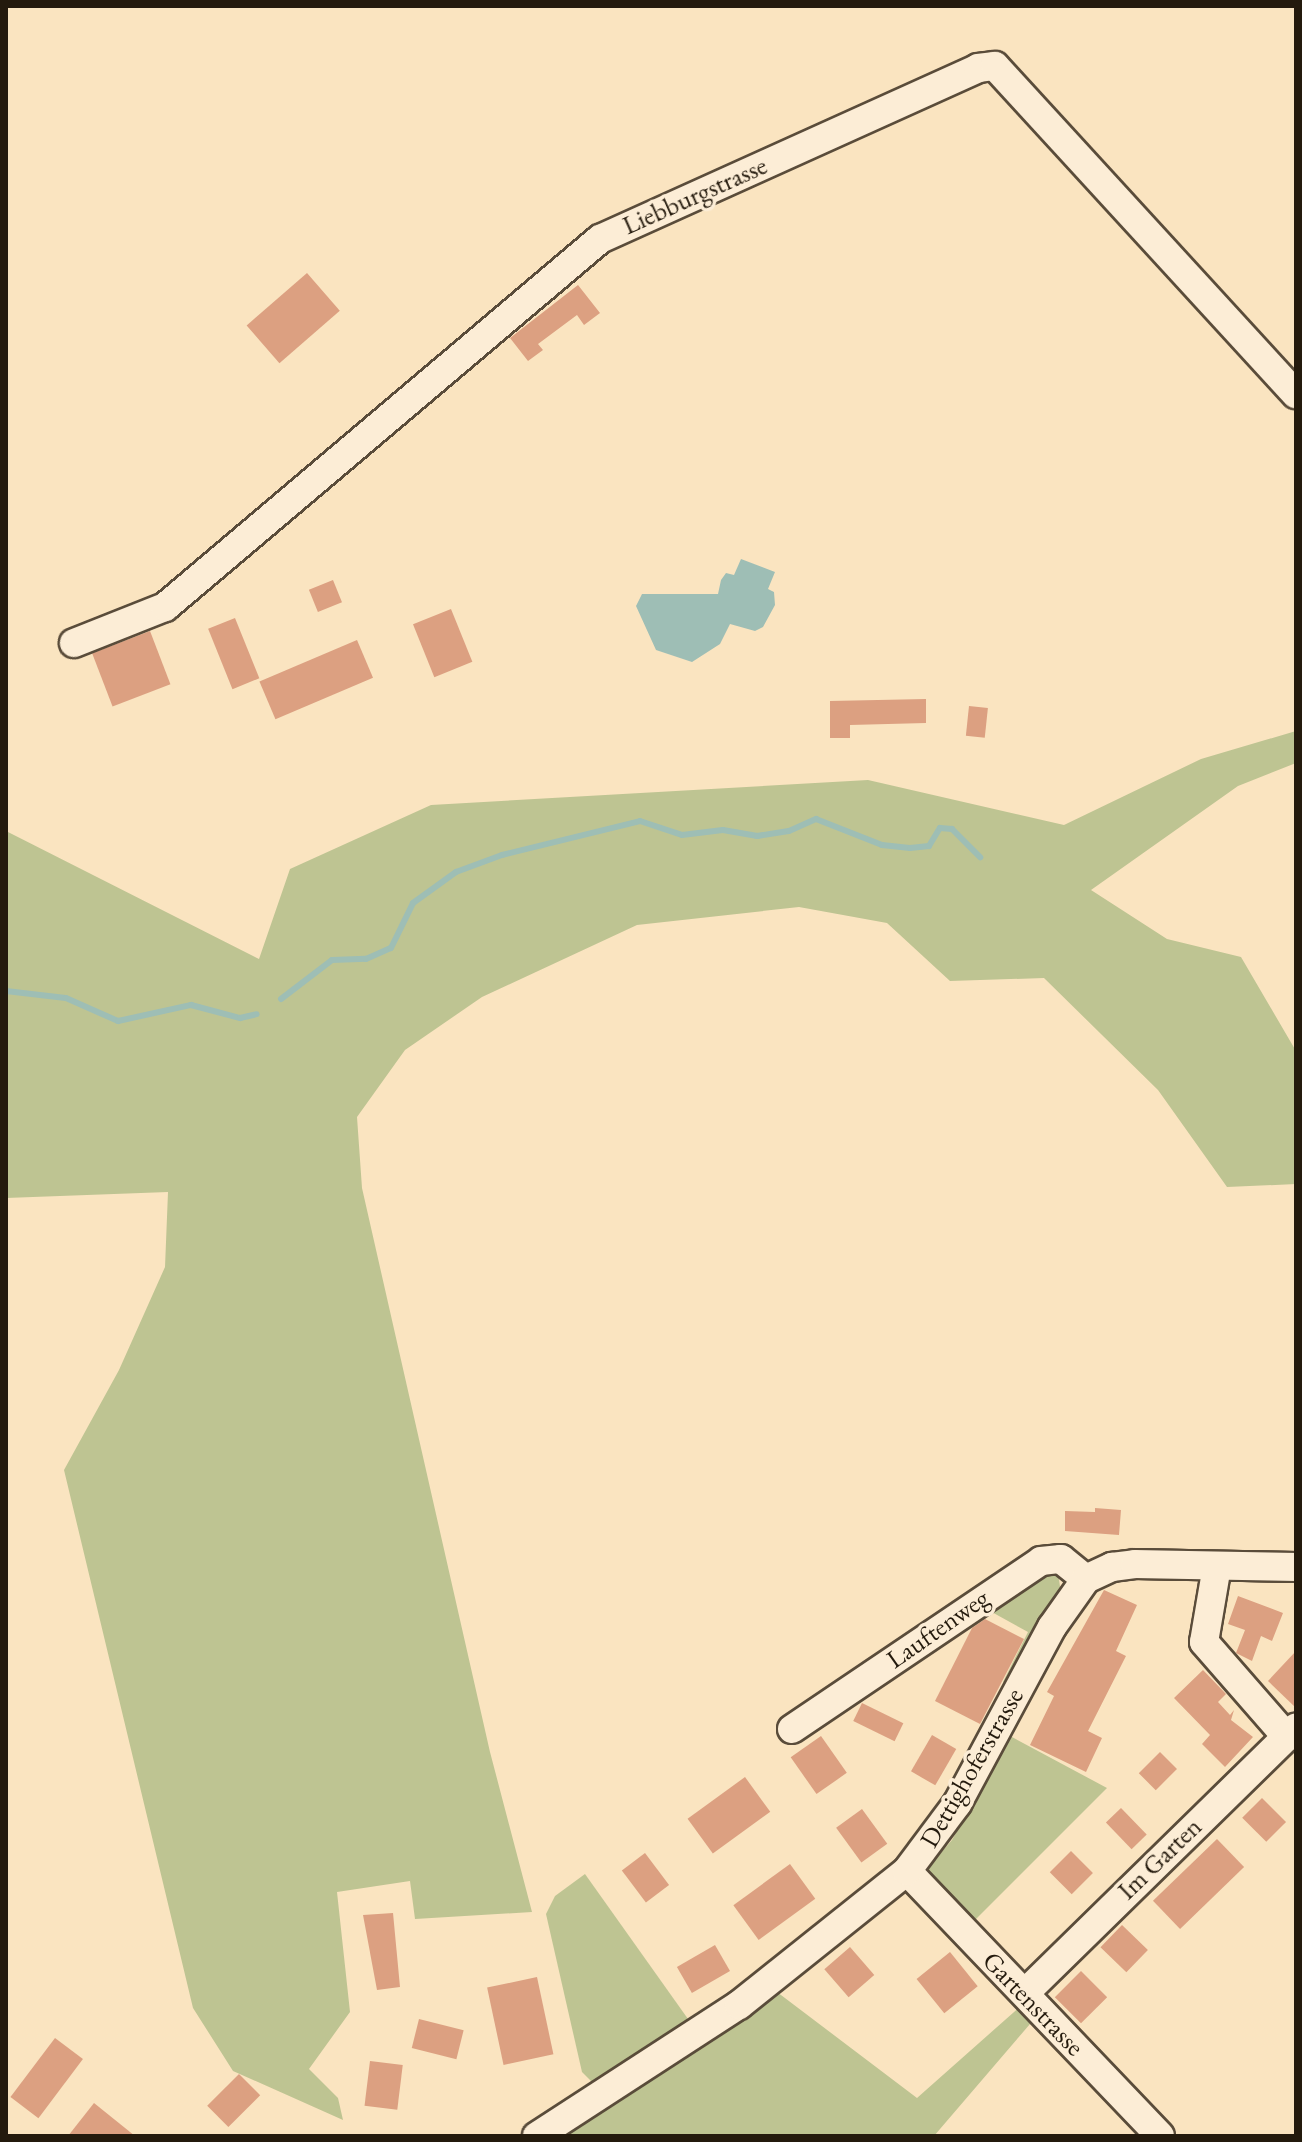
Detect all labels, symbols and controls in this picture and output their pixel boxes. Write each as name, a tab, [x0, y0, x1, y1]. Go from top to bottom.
street label: Liebburgstrasse	[618, 150, 772, 242]
street label: Lauftenweg	[881, 1583, 995, 1675]
street label: Dettighoferstrasse	[914, 1683, 1030, 1853]
street label: Im Garten	[1112, 1812, 1208, 1906]
street label: Gartenstrasse	[976, 1945, 1090, 2063]

